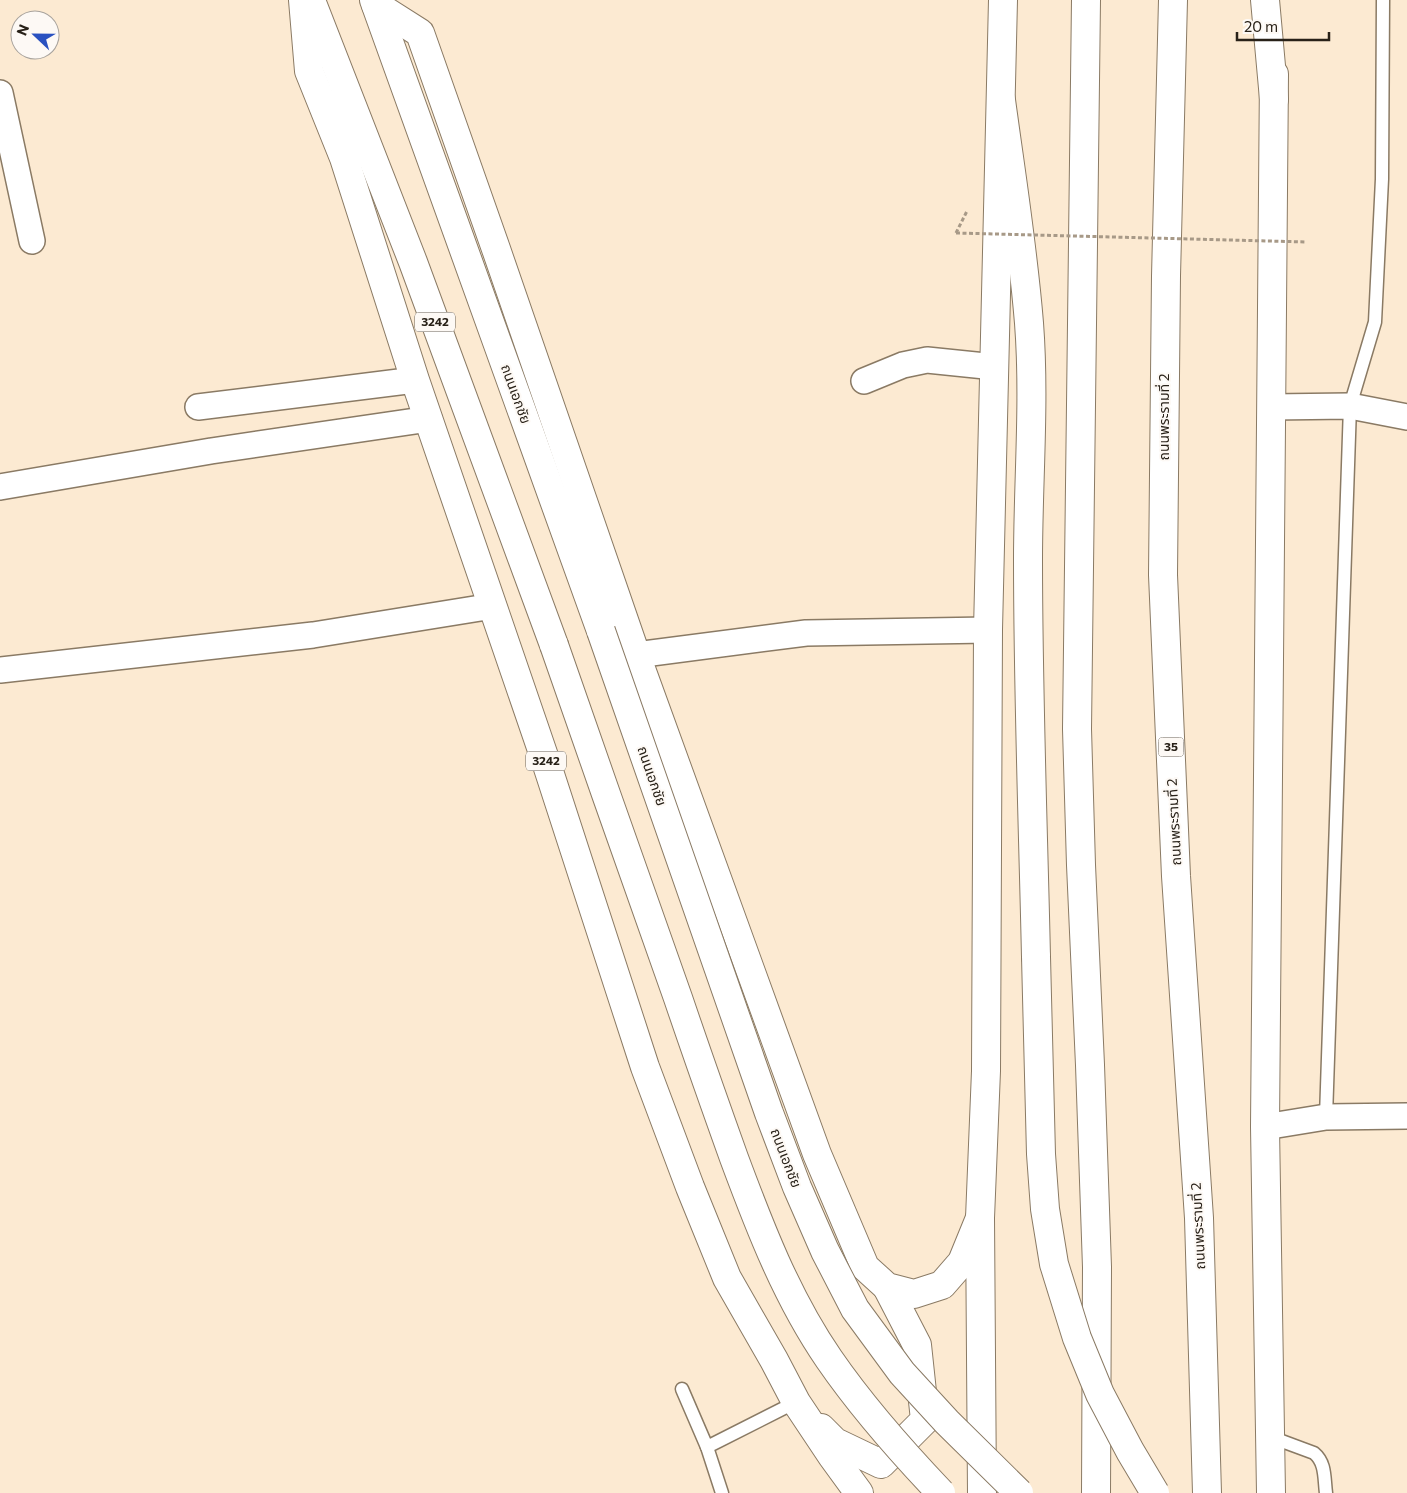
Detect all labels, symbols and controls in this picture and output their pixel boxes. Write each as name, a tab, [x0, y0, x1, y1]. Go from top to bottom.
north arrow	[10, 10, 60, 60]
scale bar	[1237, 10, 1330, 42]
text: 20 m	[1244, 17, 1278, 35]
text: N	[13, 22, 32, 38]
road number: 3242	[415, 313, 455, 332]
street label: ถนนเอกชัย	[498, 362, 535, 426]
street label: ถนนพระรามที่ 2	[1154, 373, 1172, 460]
road number: 35	[1158, 738, 1184, 756]
street label: ถนนเอกชัย	[634, 744, 671, 808]
road number: 3242	[526, 751, 566, 770]
street label: ถนนพระรามที่ 2	[1162, 778, 1184, 866]
street label: ถนนเอกชัย	[767, 1126, 806, 1190]
street label: ถนนพระรามที่ 2	[1186, 1182, 1208, 1270]

